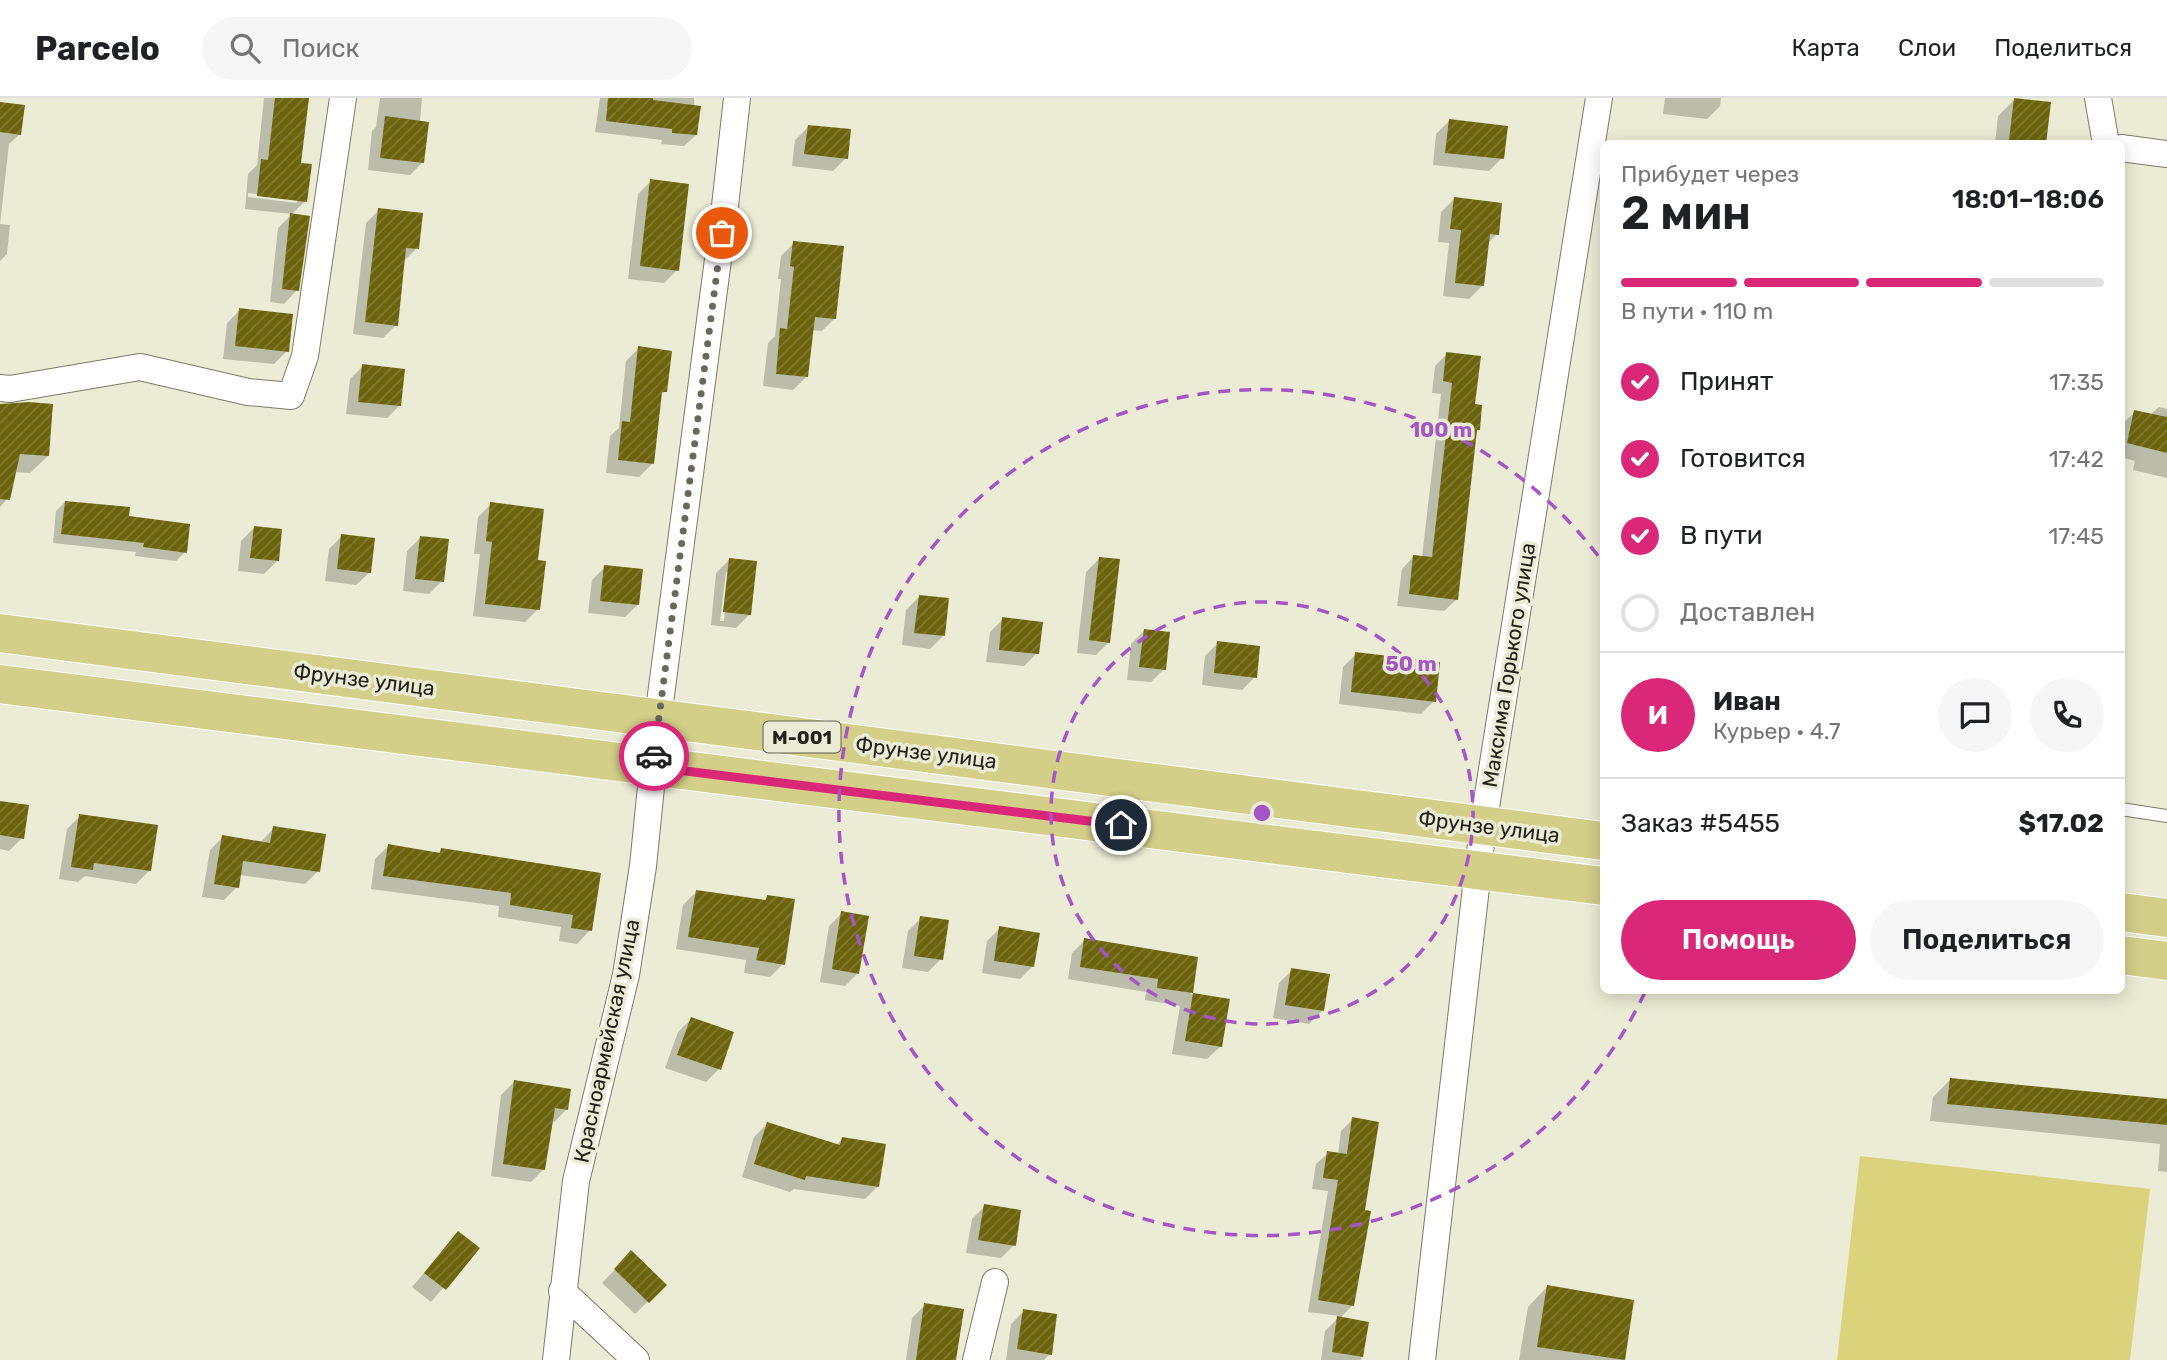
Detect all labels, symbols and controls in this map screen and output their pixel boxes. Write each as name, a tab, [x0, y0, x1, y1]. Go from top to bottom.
search box	[202, 17, 692, 80]
text: Parcelo	[35, 29, 160, 68]
icon: search	[226, 29, 264, 67]
text: Поиск	[282, 33, 360, 64]
text: Карта	[1791, 34, 1860, 62]
text: Слои	[1898, 34, 1956, 62]
text: Поделиться	[1994, 34, 2132, 62]
text: Прибудет через	[1621, 160, 1799, 188]
text: 18:01–18:06	[1952, 184, 2104, 215]
text: 2 мин	[1621, 186, 1751, 241]
pin	[692, 203, 752, 263]
icon: bag	[703, 214, 741, 252]
text: В пути · 110 m	[1621, 297, 1773, 325]
icon: check	[1621, 363, 1659, 401]
text: Принят	[1680, 366, 1773, 397]
text: 17:35	[2049, 368, 2104, 396]
text: 100 m	[1410, 417, 1472, 442]
icon: check	[1621, 440, 1659, 478]
text: Готовится	[1680, 443, 1806, 474]
text: 17:42	[2049, 445, 2104, 473]
icon: check	[1621, 517, 1659, 555]
text: В пути	[1680, 520, 1763, 551]
text: 17:45	[2049, 522, 2104, 550]
street label: Максима Горького улица	[1477, 541, 1540, 789]
text: Доставлен	[1680, 597, 1815, 628]
text: 50 m	[1385, 651, 1437, 676]
street label: Фрунзе улица	[292, 658, 436, 701]
button: chat	[1938, 678, 2012, 752]
button: phone	[2030, 678, 2104, 752]
text: Иван	[1713, 686, 1781, 717]
text: И	[1648, 700, 1668, 731]
text: Курьер · 4.7	[1713, 717, 1841, 745]
courier	[619, 721, 689, 791]
road number: M-001	[764, 722, 840, 752]
street label: Фрунзе улица	[854, 731, 998, 774]
icon: car	[635, 737, 673, 775]
pin	[1091, 795, 1151, 855]
centre of rings	[1250, 801, 1274, 825]
street label: Фрунзе улица	[1417, 805, 1561, 848]
icon: home	[1102, 806, 1140, 844]
text: Заказ #5455	[1621, 808, 1780, 839]
text: $17.02	[2019, 808, 2104, 839]
button: Помощь	[1621, 900, 1856, 980]
button: Поделиться	[1870, 900, 2104, 980]
street label: Красноармейская улица	[568, 917, 645, 1165]

